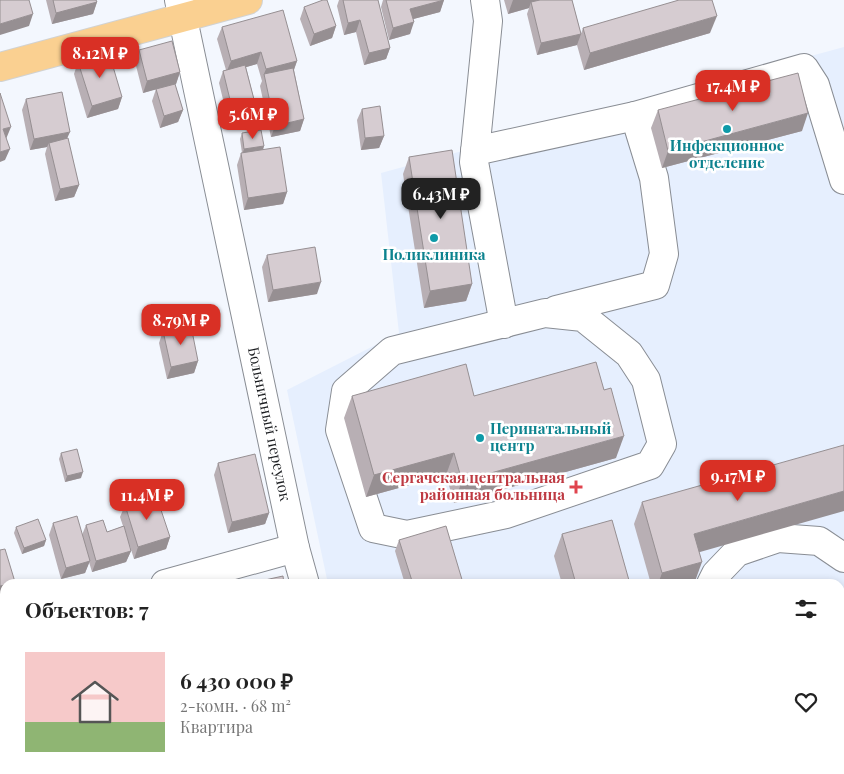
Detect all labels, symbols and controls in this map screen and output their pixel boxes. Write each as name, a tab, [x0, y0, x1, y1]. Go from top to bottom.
pin: 8.12M ₽	[54, 36, 146, 79]
text: 8.12M ₽	[72, 42, 128, 63]
pin: 17.4M ₽	[687, 70, 779, 112]
text: 17.4M ₽	[706, 75, 760, 96]
pin: 5.6M ₽	[212, 98, 294, 140]
text: 5.6M ₽	[229, 103, 277, 124]
marker: Инфекционное отделение	[721, 123, 733, 135]
place label: Инфекционное отделение	[670, 135, 785, 172]
pin: 6.43M ₽	[395, 178, 487, 220]
text: 6.43M ₽	[412, 183, 470, 204]
marker: Поликлиника	[428, 232, 440, 244]
place label: Поликлиника	[382, 244, 486, 264]
pin: 8.79M ₽	[135, 304, 227, 346]
text: 8.79M ₽	[153, 309, 209, 330]
street label: Больничный переулок	[244, 345, 296, 503]
place label: Перинатальный центр	[490, 418, 611, 455]
marker: Перинатальный центр	[474, 432, 486, 444]
pin: 9.17M ₽	[692, 460, 784, 502]
text: 9.17M ₽	[711, 465, 765, 486]
place label: Сергачская центральная районная больница	[382, 467, 565, 504]
pin: 11.4M ₽	[101, 478, 193, 521]
marker: Сергачская центральная районная больница	[569, 480, 583, 494]
text: 11.4M ₽	[121, 484, 173, 505]
text: Объектов: 7	[25, 595, 149, 623]
icon: filters	[792, 595, 820, 623]
text: 6 430 000 ₽	[180, 666, 293, 694]
icon: home	[65, 672, 125, 732]
icon: heart	[792, 688, 820, 716]
text: 2-комн. · 68 m²	[180, 695, 291, 716]
text: Квартира	[180, 716, 253, 737]

